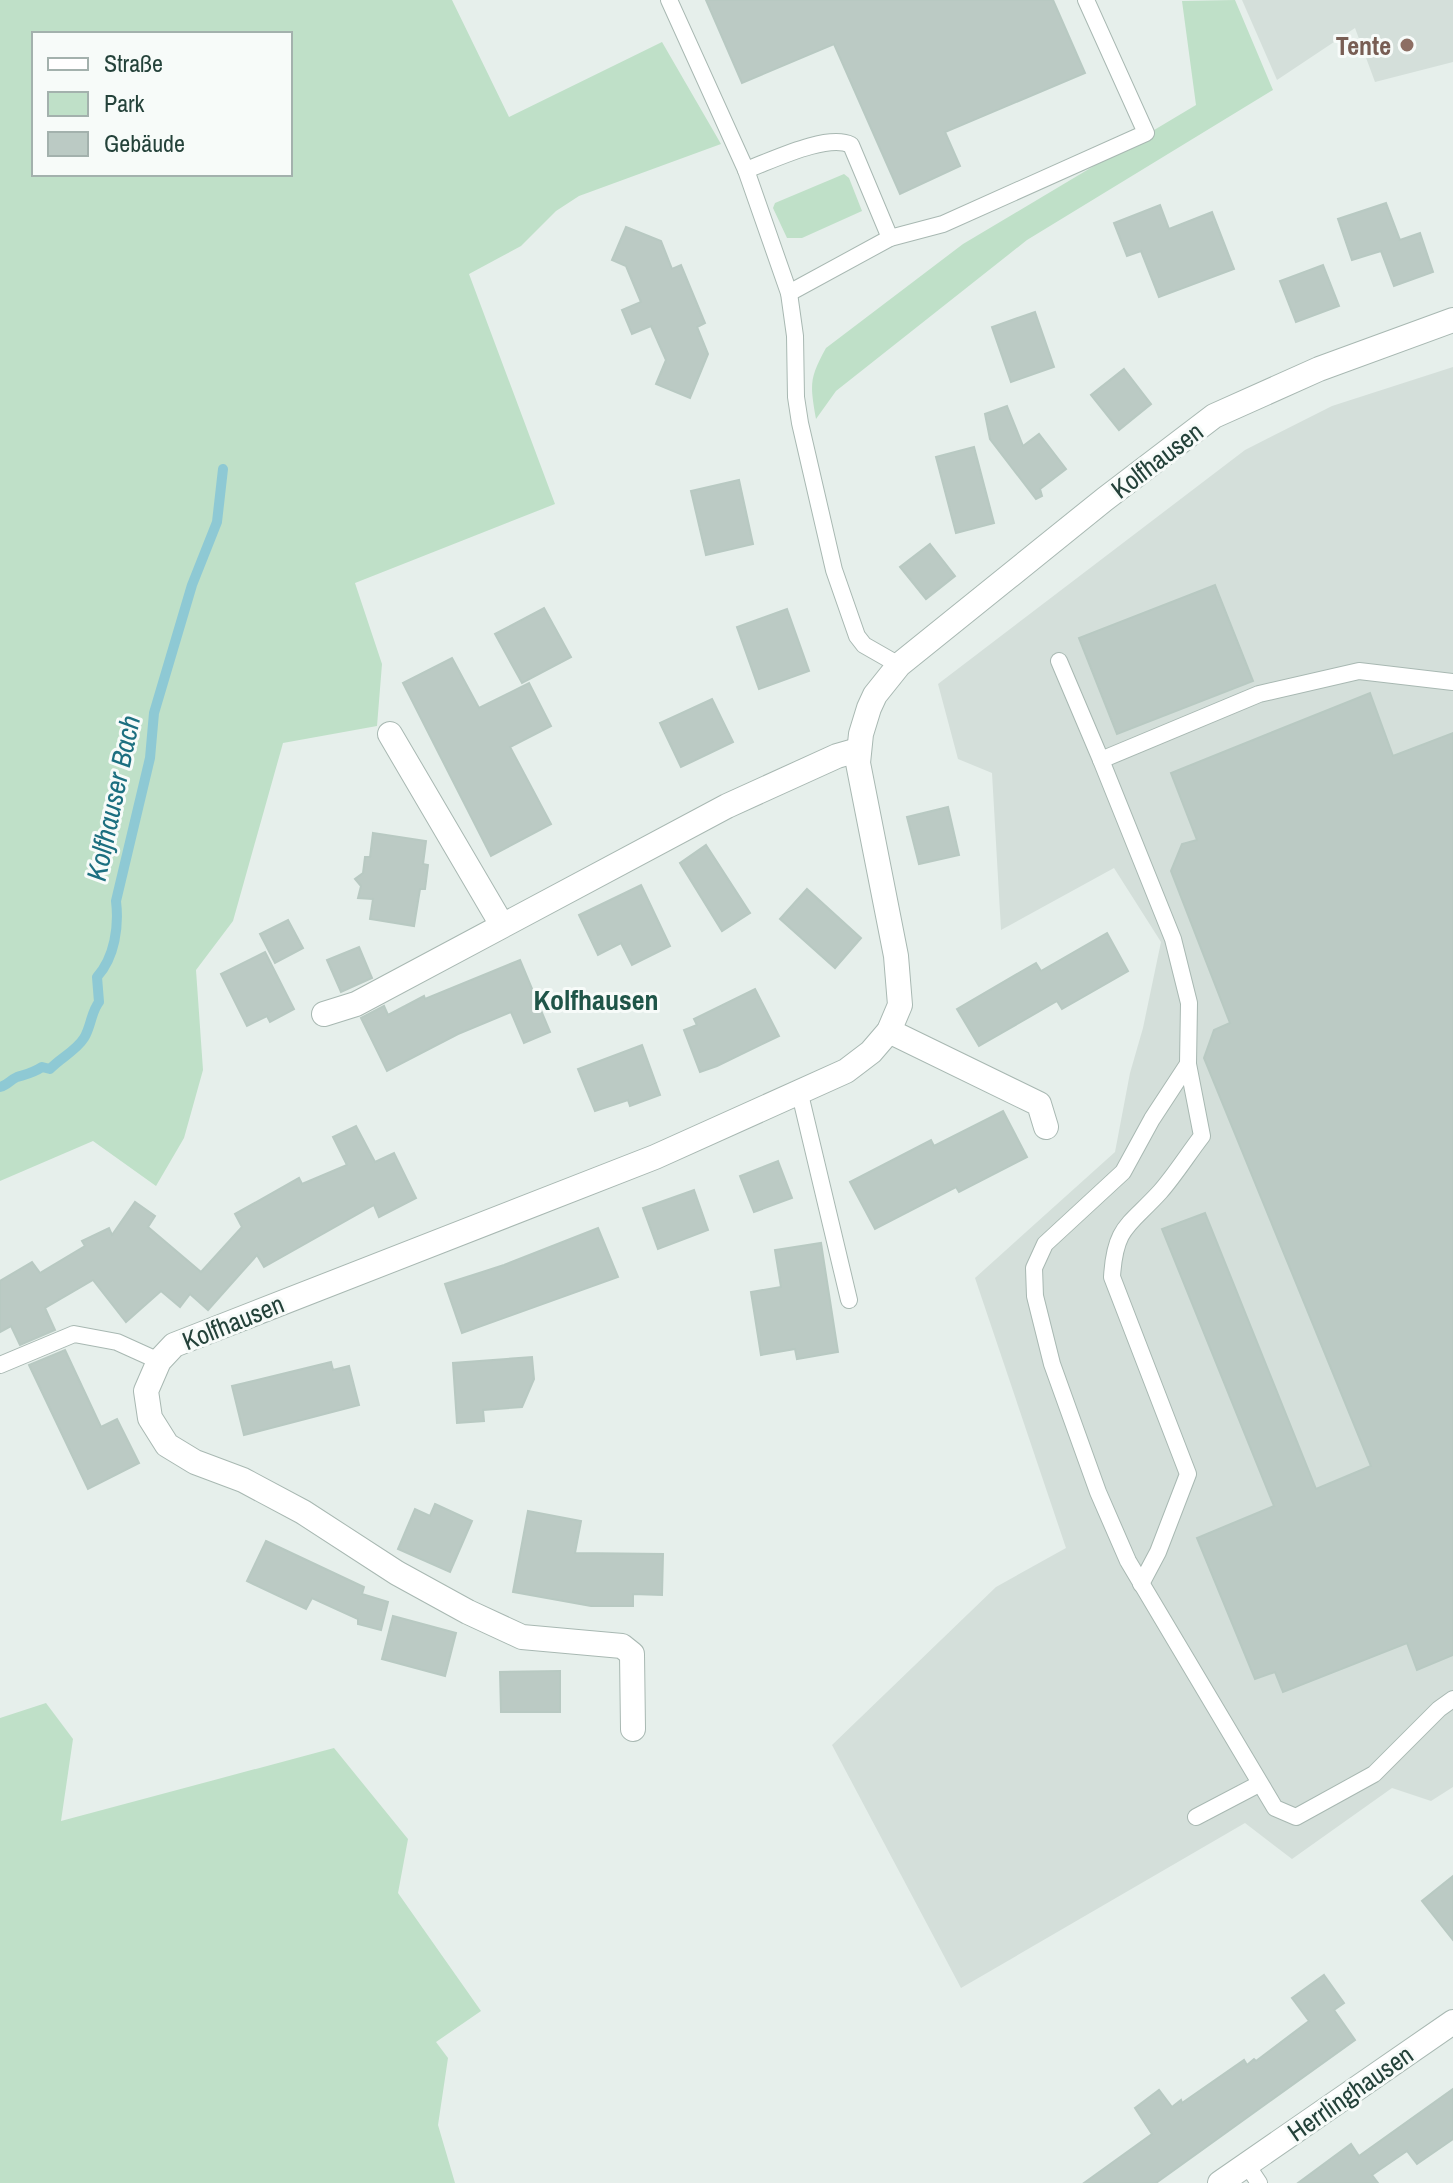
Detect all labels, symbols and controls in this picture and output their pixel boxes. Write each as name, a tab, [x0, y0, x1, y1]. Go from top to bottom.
place label: Tente	[1336, 28, 1391, 63]
legend	[32, 32, 292, 176]
marker: Tente	[1398, 36, 1416, 54]
text: Straße	[104, 47, 163, 79]
text: Park	[104, 87, 145, 119]
text: Gebäude	[104, 127, 185, 159]
street label: Kolfhausen	[1104, 414, 1210, 506]
water label: Kolfhauser Bach	[77, 712, 149, 884]
district label: Kolfhausen	[533, 981, 659, 1019]
street label: Kolfhausen	[177, 1286, 289, 1358]
street label: Herrlinghausen	[1280, 2037, 1420, 2149]

